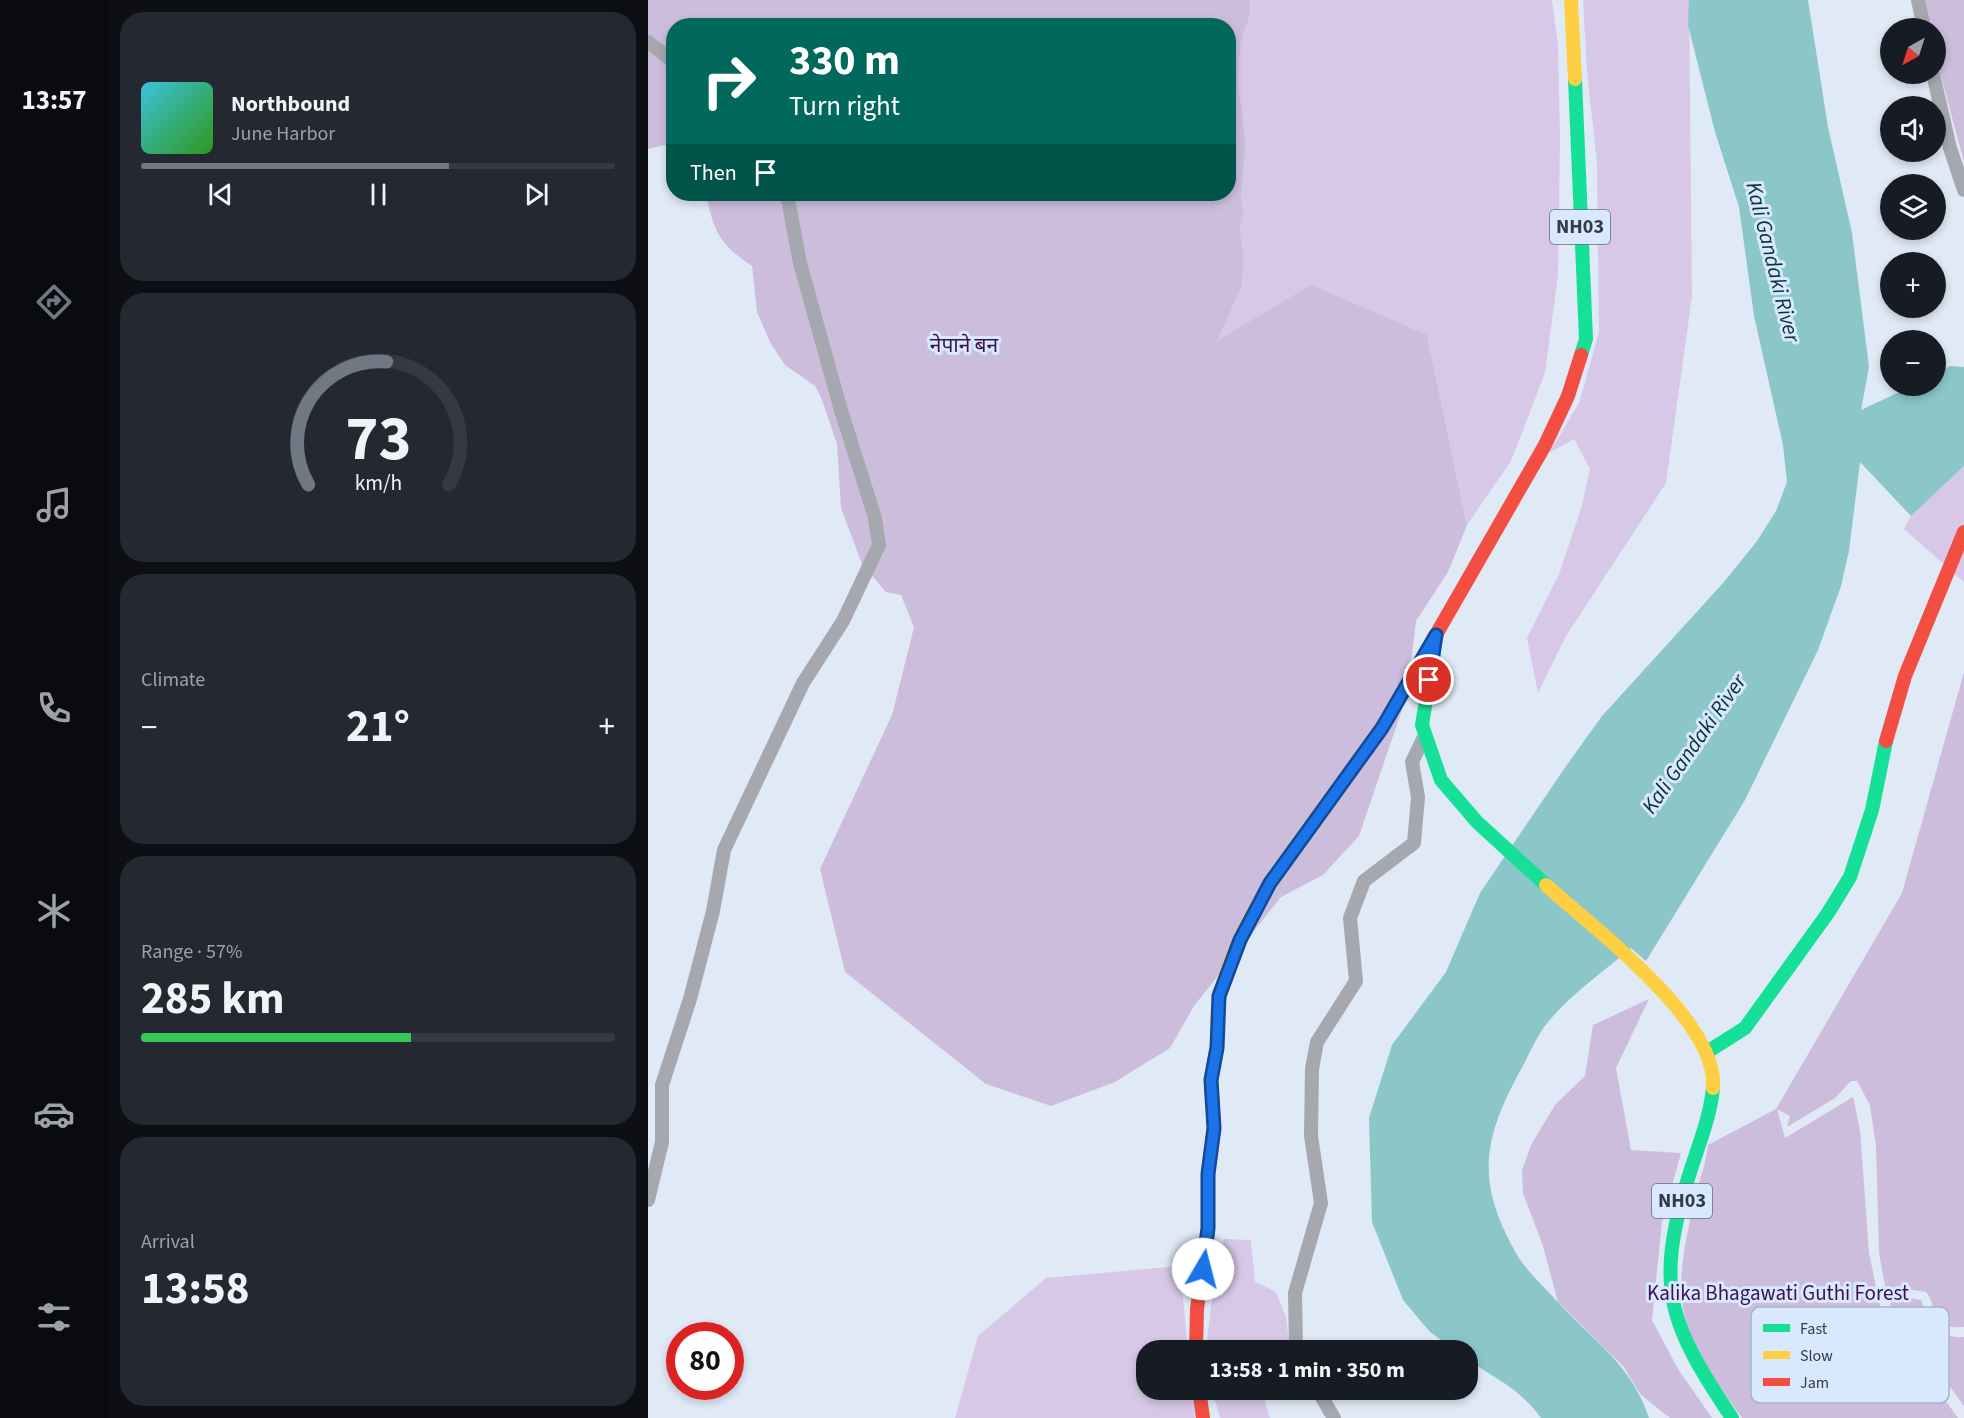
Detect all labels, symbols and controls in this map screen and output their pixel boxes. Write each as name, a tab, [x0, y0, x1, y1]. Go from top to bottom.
north arrow	[1880, 18, 1946, 84]
map controls	[1880, 18, 1946, 396]
text: 330 m	[789, 31, 900, 91]
icon: right	[690, 42, 768, 120]
text: 13:57	[21, 81, 87, 120]
text: Turn right	[789, 87, 900, 126]
text: Northbound	[231, 88, 350, 120]
button: sound	[1880, 96, 1946, 162]
text: June Harbor	[231, 120, 335, 148]
icon: arrive	[749, 156, 782, 189]
text: Then	[690, 157, 737, 189]
button: layers	[1880, 174, 1946, 240]
icon: previous	[204, 178, 237, 211]
icon: pause	[362, 178, 395, 211]
icon: next	[520, 178, 553, 211]
water label: Kali Gandaki River	[1738, 179, 1809, 347]
road number: NH03	[1550, 210, 1610, 244]
button: +	[1880, 252, 1946, 318]
icon: directions	[33, 281, 75, 323]
park label: नेपाने बन	[930, 330, 999, 360]
button: −	[1880, 330, 1946, 396]
text: 73	[345, 395, 411, 484]
text: km/h	[354, 468, 402, 499]
icon: music	[33, 484, 75, 526]
pin	[1403, 654, 1454, 705]
icon: arrive	[1412, 663, 1445, 696]
text: Climate	[141, 666, 205, 694]
water label: Kali Gandaki River	[1634, 666, 1755, 820]
icon: phone	[33, 687, 75, 729]
text: 21°	[346, 695, 410, 759]
text: −	[141, 704, 157, 751]
text: +	[599, 704, 615, 751]
icon: climate	[33, 890, 75, 932]
text: Range · 57%	[141, 938, 242, 966]
text: 285 km	[141, 967, 285, 1031]
icon: car	[33, 1093, 75, 1135]
road number: NH03	[1652, 1184, 1712, 1218]
text: Arrival	[141, 1228, 195, 1256]
position arrow	[1171, 1237, 1235, 1301]
text: 13:58	[141, 1257, 250, 1321]
park label: Kalika Bhagawati Guthi Forest	[1647, 1278, 1909, 1308]
icon: filters	[33, 1296, 75, 1338]
legend	[1751, 1307, 1949, 1403]
text: Fast	[1800, 1318, 1828, 1340]
speed limit sign: 80	[666, 1322, 744, 1400]
text: Slow	[1800, 1345, 1833, 1367]
text: 13:58 · 1 min · 350 m	[1209, 1354, 1405, 1386]
text: Jam	[1800, 1372, 1829, 1394]

